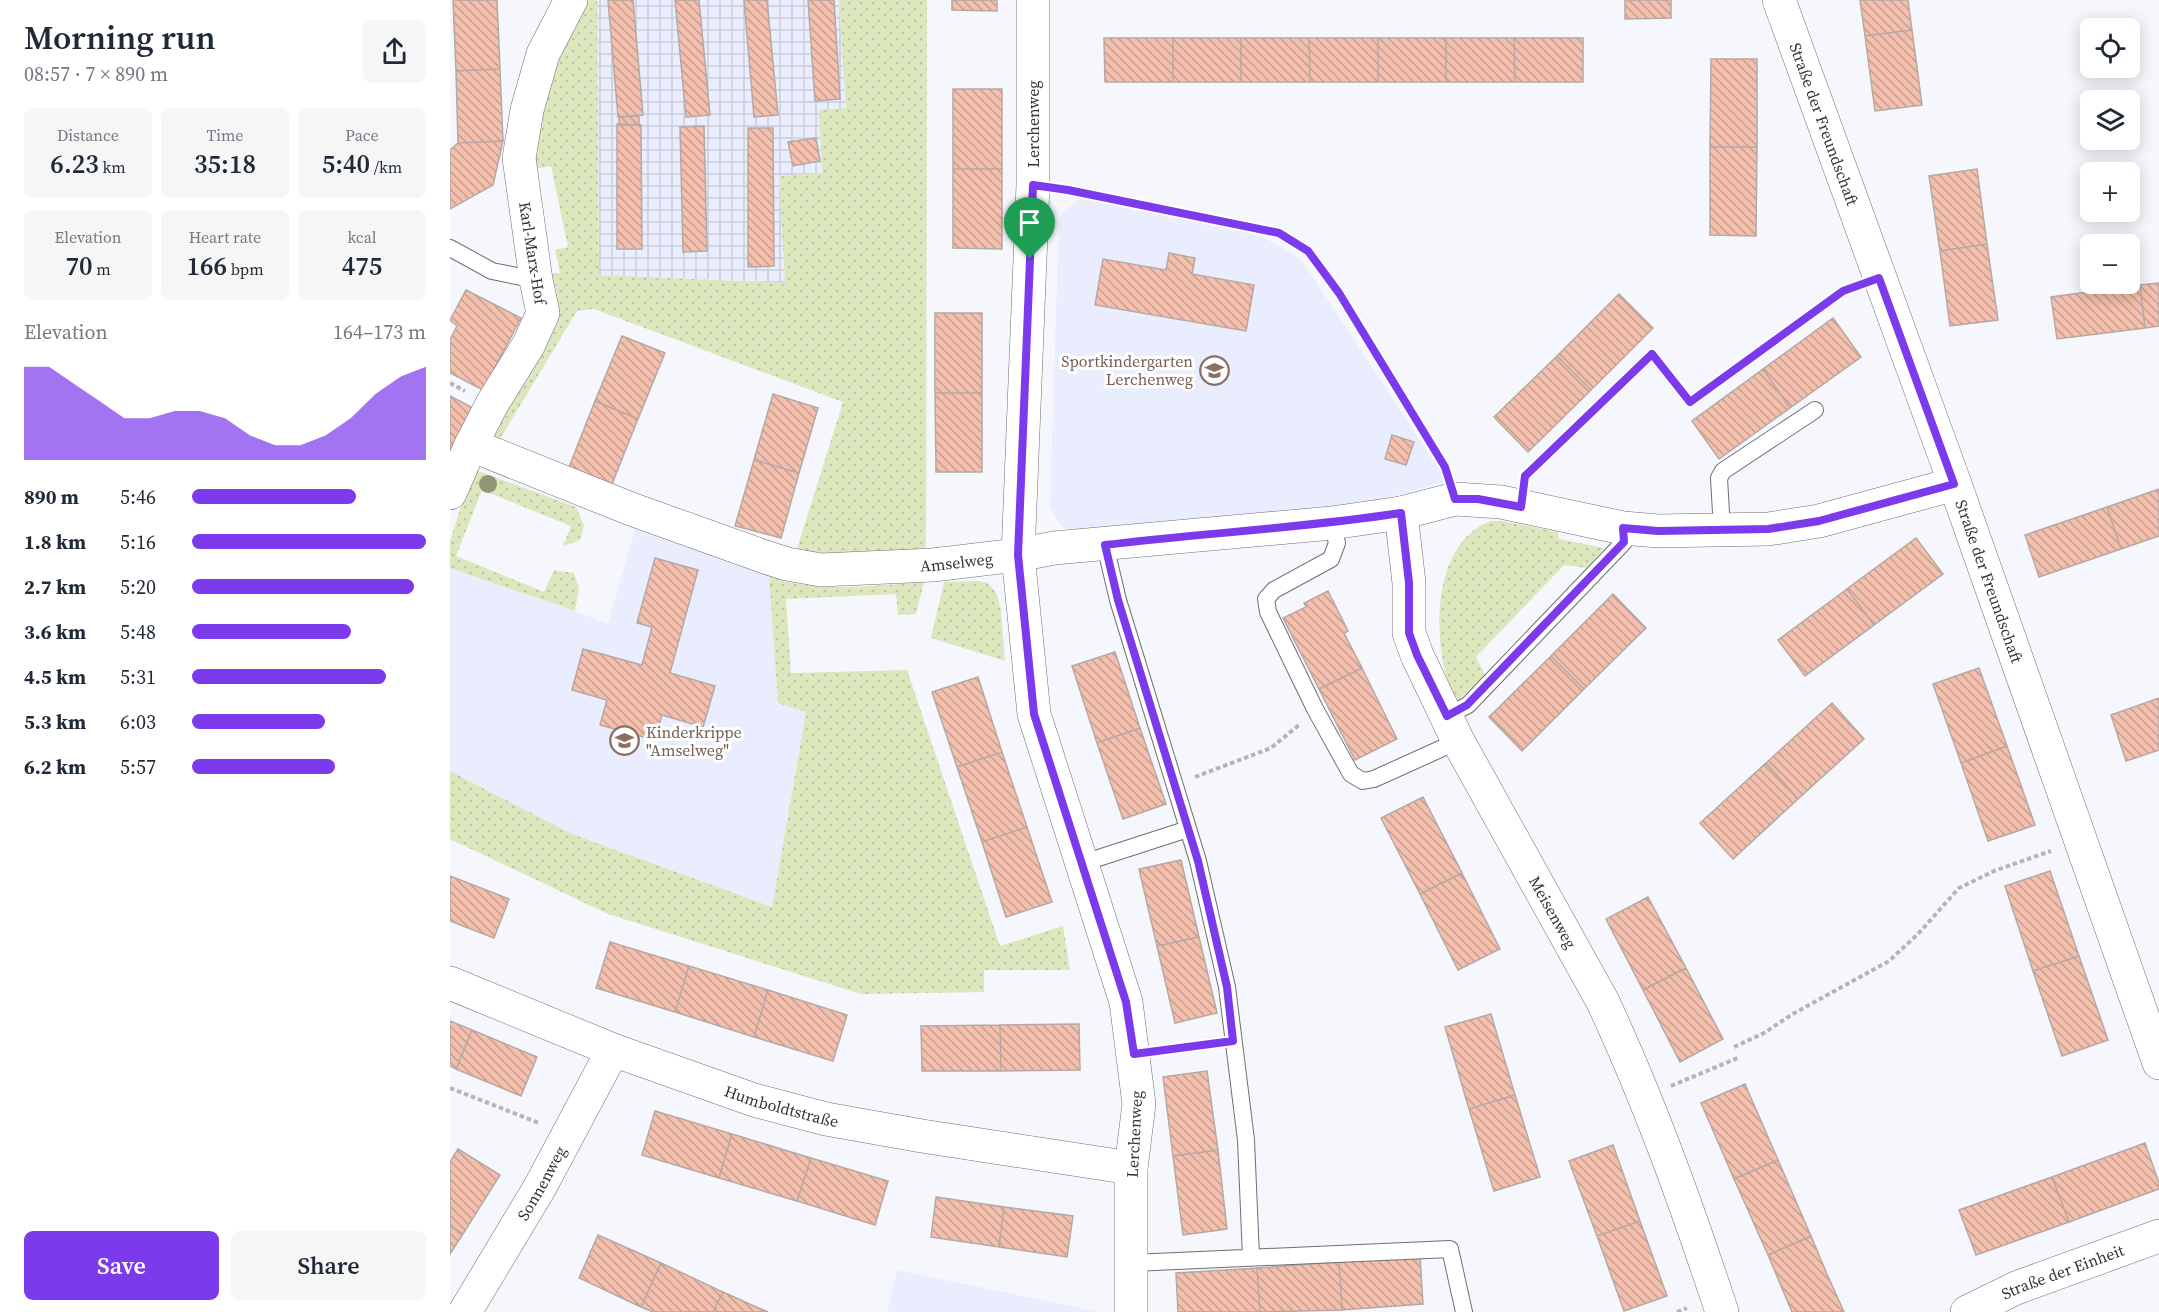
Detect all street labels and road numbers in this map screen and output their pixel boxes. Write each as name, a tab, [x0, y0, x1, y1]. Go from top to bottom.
street label: Straße der Freundschaft	[1784, 40, 1864, 209]
street label: Lerchenweg	[1022, 80, 1044, 168]
street label: Karl-Marx-Hof	[514, 200, 552, 307]
street label: Straße der Freundschaft	[1950, 497, 2028, 666]
street label: Amselweg	[920, 547, 994, 577]
street label: Meisenweg	[1524, 872, 1582, 952]
street label: Humboldtstraße	[721, 1079, 840, 1132]
street label: Lerchenweg	[1121, 1090, 1147, 1178]
street label: Sonnenweg	[512, 1142, 571, 1224]
street label: Straße der Einheit	[1998, 1238, 2128, 1305]

